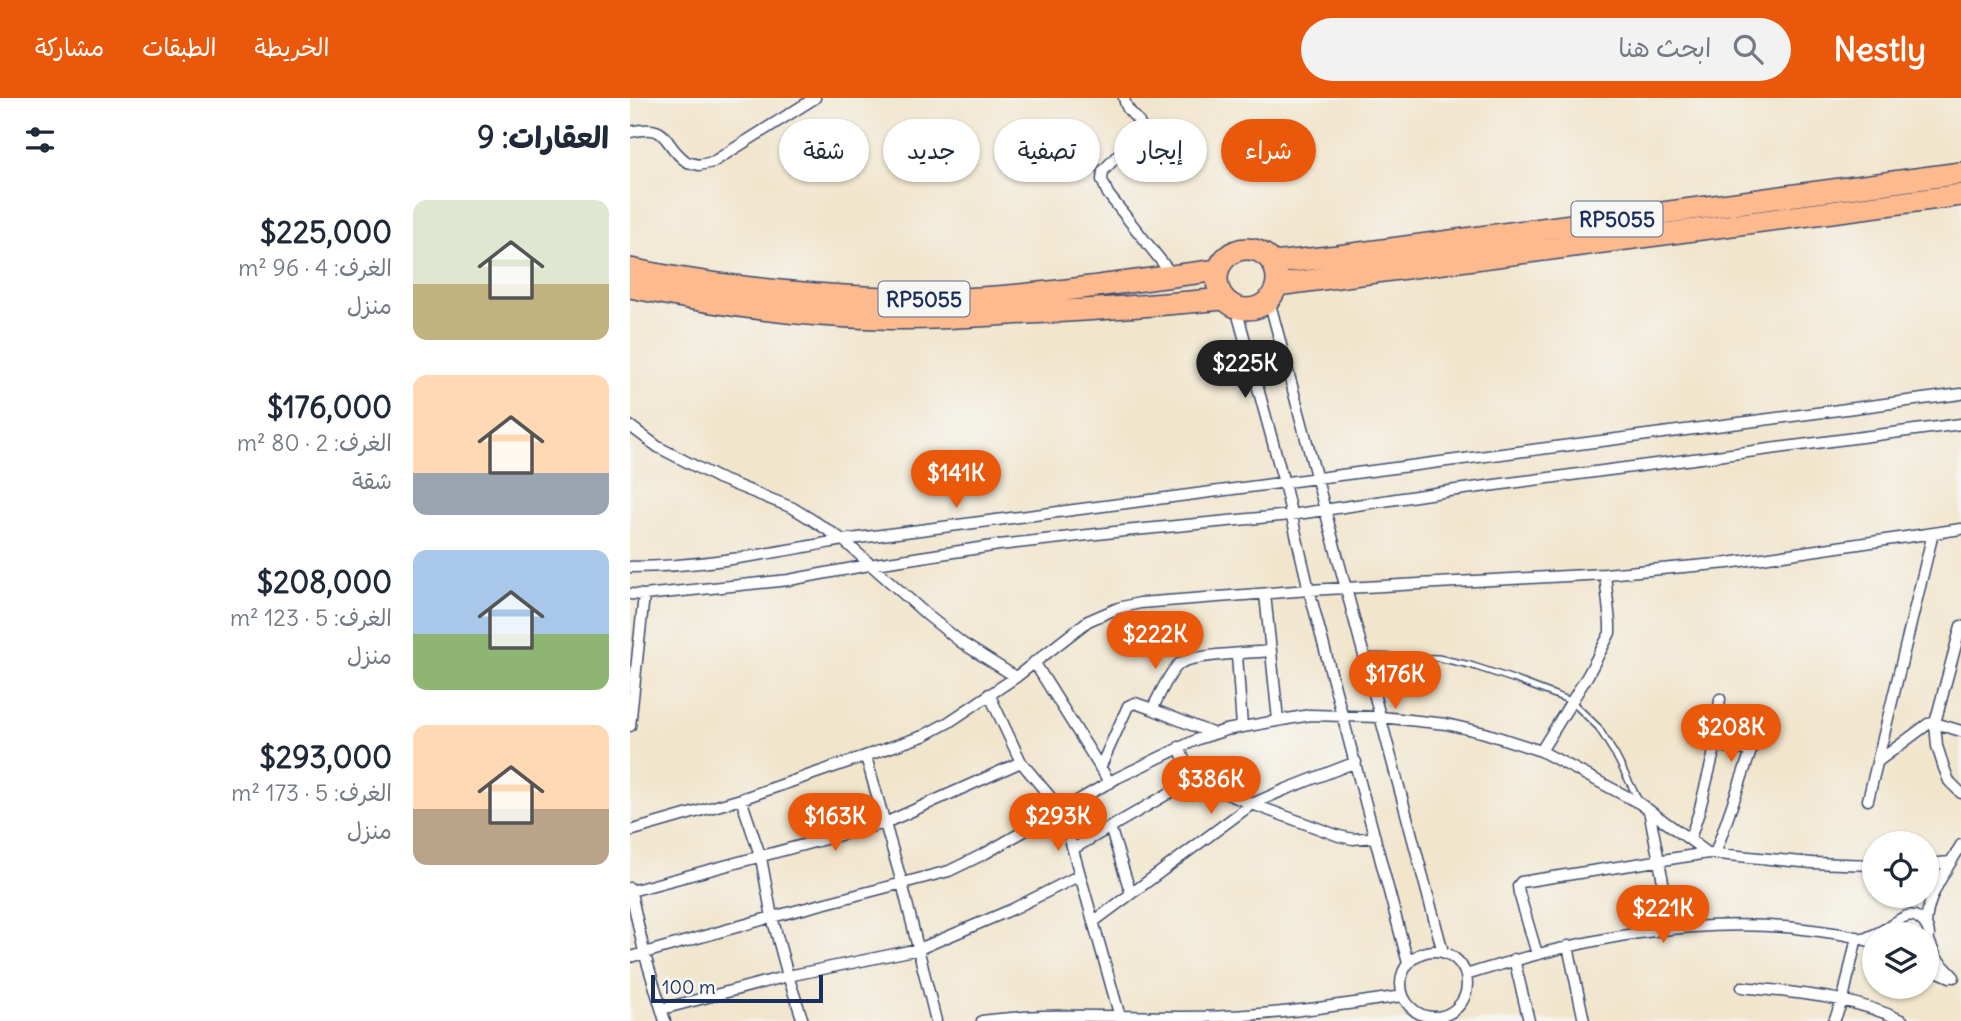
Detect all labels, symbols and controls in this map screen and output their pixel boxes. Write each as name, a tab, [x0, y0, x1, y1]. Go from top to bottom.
search box	[1301, 18, 1791, 81]
text: Nestly	[1833, 28, 1926, 70]
icon: search	[1729, 30, 1767, 68]
text: ابحث هنا	[1618, 31, 1711, 64]
text: مشاركة	[35, 32, 104, 62]
text: الطبقات	[142, 32, 217, 62]
text: الخريطة	[255, 32, 329, 62]
text: العقارات: 9	[477, 118, 609, 156]
chip: شقة	[779, 119, 869, 182]
chip: جديد	[883, 119, 980, 182]
chip: تصفية	[994, 119, 1100, 182]
chip: إيجار	[1114, 119, 1207, 182]
chip: شراء	[1221, 119, 1316, 182]
icon: filters	[21, 121, 59, 159]
road number: RP5055	[1572, 202, 1662, 236]
text: $225,000	[260, 213, 392, 251]
icon: home	[469, 228, 553, 312]
text: الغرف: 4 · 96 m²	[238, 253, 392, 282]
road number: RP5055	[878, 282, 970, 316]
text: منزل	[347, 291, 392, 320]
pin: $225K	[1196, 341, 1294, 400]
text: $225K	[1212, 348, 1278, 377]
text: $176,000	[267, 388, 392, 426]
icon: home	[469, 403, 553, 487]
text: الغرف: 2 · 80 m²	[237, 428, 392, 457]
pin: $141K	[907, 450, 1005, 510]
text: $141K	[927, 458, 985, 487]
text: شقة	[352, 466, 392, 495]
text: $208,000	[256, 563, 392, 601]
icon: home	[469, 578, 553, 662]
text: الغرف: 5 · 123 m²	[230, 603, 392, 632]
pin: $222K	[1106, 612, 1204, 671]
text: $222K	[1123, 619, 1187, 648]
text: منزل	[347, 641, 392, 670]
pin: $176K	[1346, 652, 1444, 711]
text: $176K	[1365, 659, 1425, 688]
pin: $208K	[1682, 704, 1780, 764]
text: $208K	[1697, 712, 1765, 741]
text: $293,000	[259, 738, 392, 776]
icon: home	[469, 753, 553, 837]
pin: $386K	[1162, 756, 1260, 816]
text: $386K	[1178, 764, 1244, 793]
text: الغرف: 5 · 173 m²	[231, 778, 392, 807]
pin: $163K	[786, 794, 884, 853]
pin: $293K	[1009, 794, 1107, 853]
text: $163K	[804, 801, 866, 830]
text: $293K	[1025, 801, 1091, 830]
text: منزل	[347, 816, 392, 845]
map controls	[1862, 831, 1939, 999]
button: locate	[1862, 831, 1939, 908]
pin: $221K	[1614, 886, 1712, 945]
text: $221K	[1632, 893, 1694, 922]
button: layers	[1862, 922, 1939, 999]
scale bar	[651, 972, 822, 1004]
text: 100 m	[662, 975, 716, 999]

